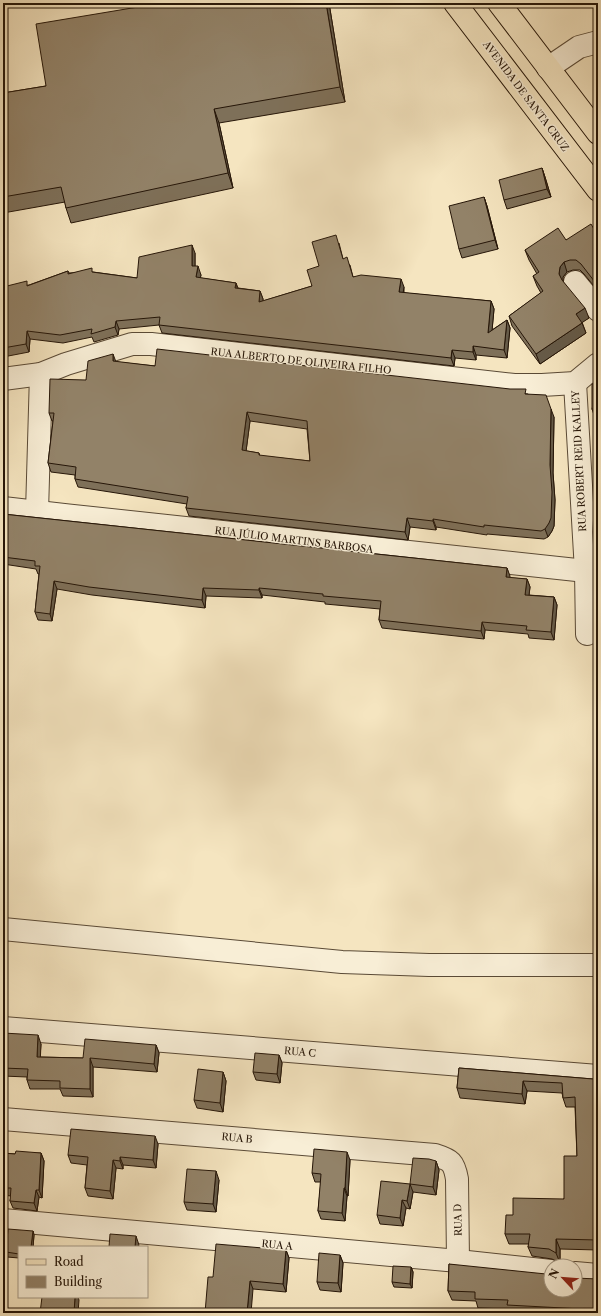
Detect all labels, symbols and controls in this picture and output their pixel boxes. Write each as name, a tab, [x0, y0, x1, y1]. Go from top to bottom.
street label: AVENIDA DE SANTA CRUZ	[480, 37, 572, 154]
street label: RUA ALBERTO DE OLIVEIRA FILHO	[210, 345, 392, 377]
street label: RUA ROBERT REID KALLEY	[569, 389, 589, 532]
street label: RUA JÚLIO MARTINS BARBOSA	[214, 524, 375, 556]
street label: RUA C	[284, 1044, 317, 1060]
street label: RUA B	[221, 1130, 253, 1146]
street label: RUA D	[451, 1204, 465, 1236]
street label: RUA A	[261, 1237, 294, 1253]
legend	[18, 1246, 148, 1298]
text: Road	[54, 1254, 84, 1269]
north arrow	[543, 1258, 583, 1298]
text: N	[546, 1266, 563, 1281]
text: Building	[54, 1274, 102, 1289]

